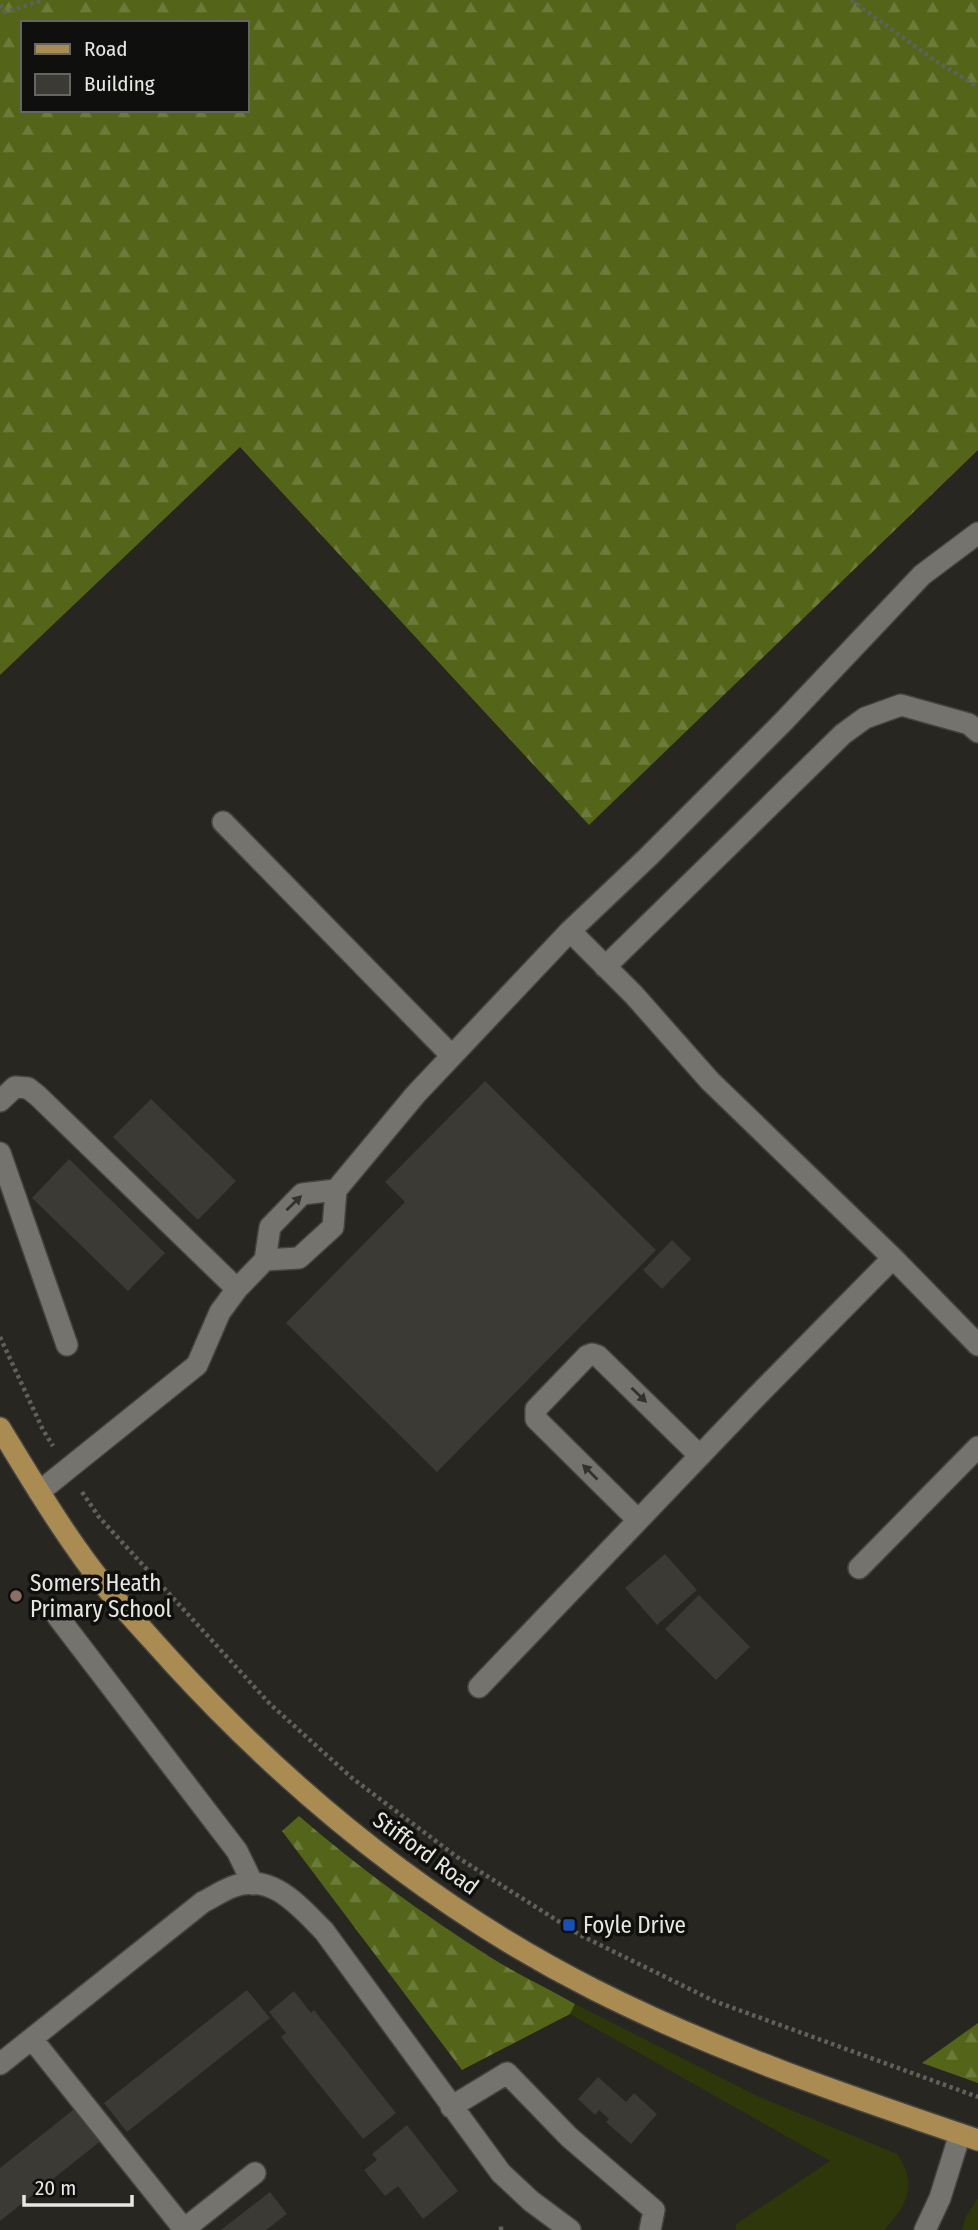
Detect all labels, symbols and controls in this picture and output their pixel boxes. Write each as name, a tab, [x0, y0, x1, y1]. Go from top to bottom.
legend	[21, 21, 248, 112]
text: Road	[84, 36, 128, 62]
text: Building	[84, 71, 155, 97]
one-way arrow	[285, 1195, 302, 1211]
one-way arrow	[630, 1387, 647, 1404]
one-way arrow	[582, 1464, 598, 1480]
place label: Somers Heath Primary School	[30, 1569, 172, 1623]
marker: Somers Heath Primary School	[8, 1588, 24, 1604]
street label: Stifford Road	[368, 1805, 484, 1901]
place label: Foyle Drive	[583, 1911, 686, 1939]
marker: Foyle Drive	[561, 1917, 577, 1933]
scale bar	[24, 2164, 133, 2208]
text: 20 m	[35, 2175, 76, 2201]

